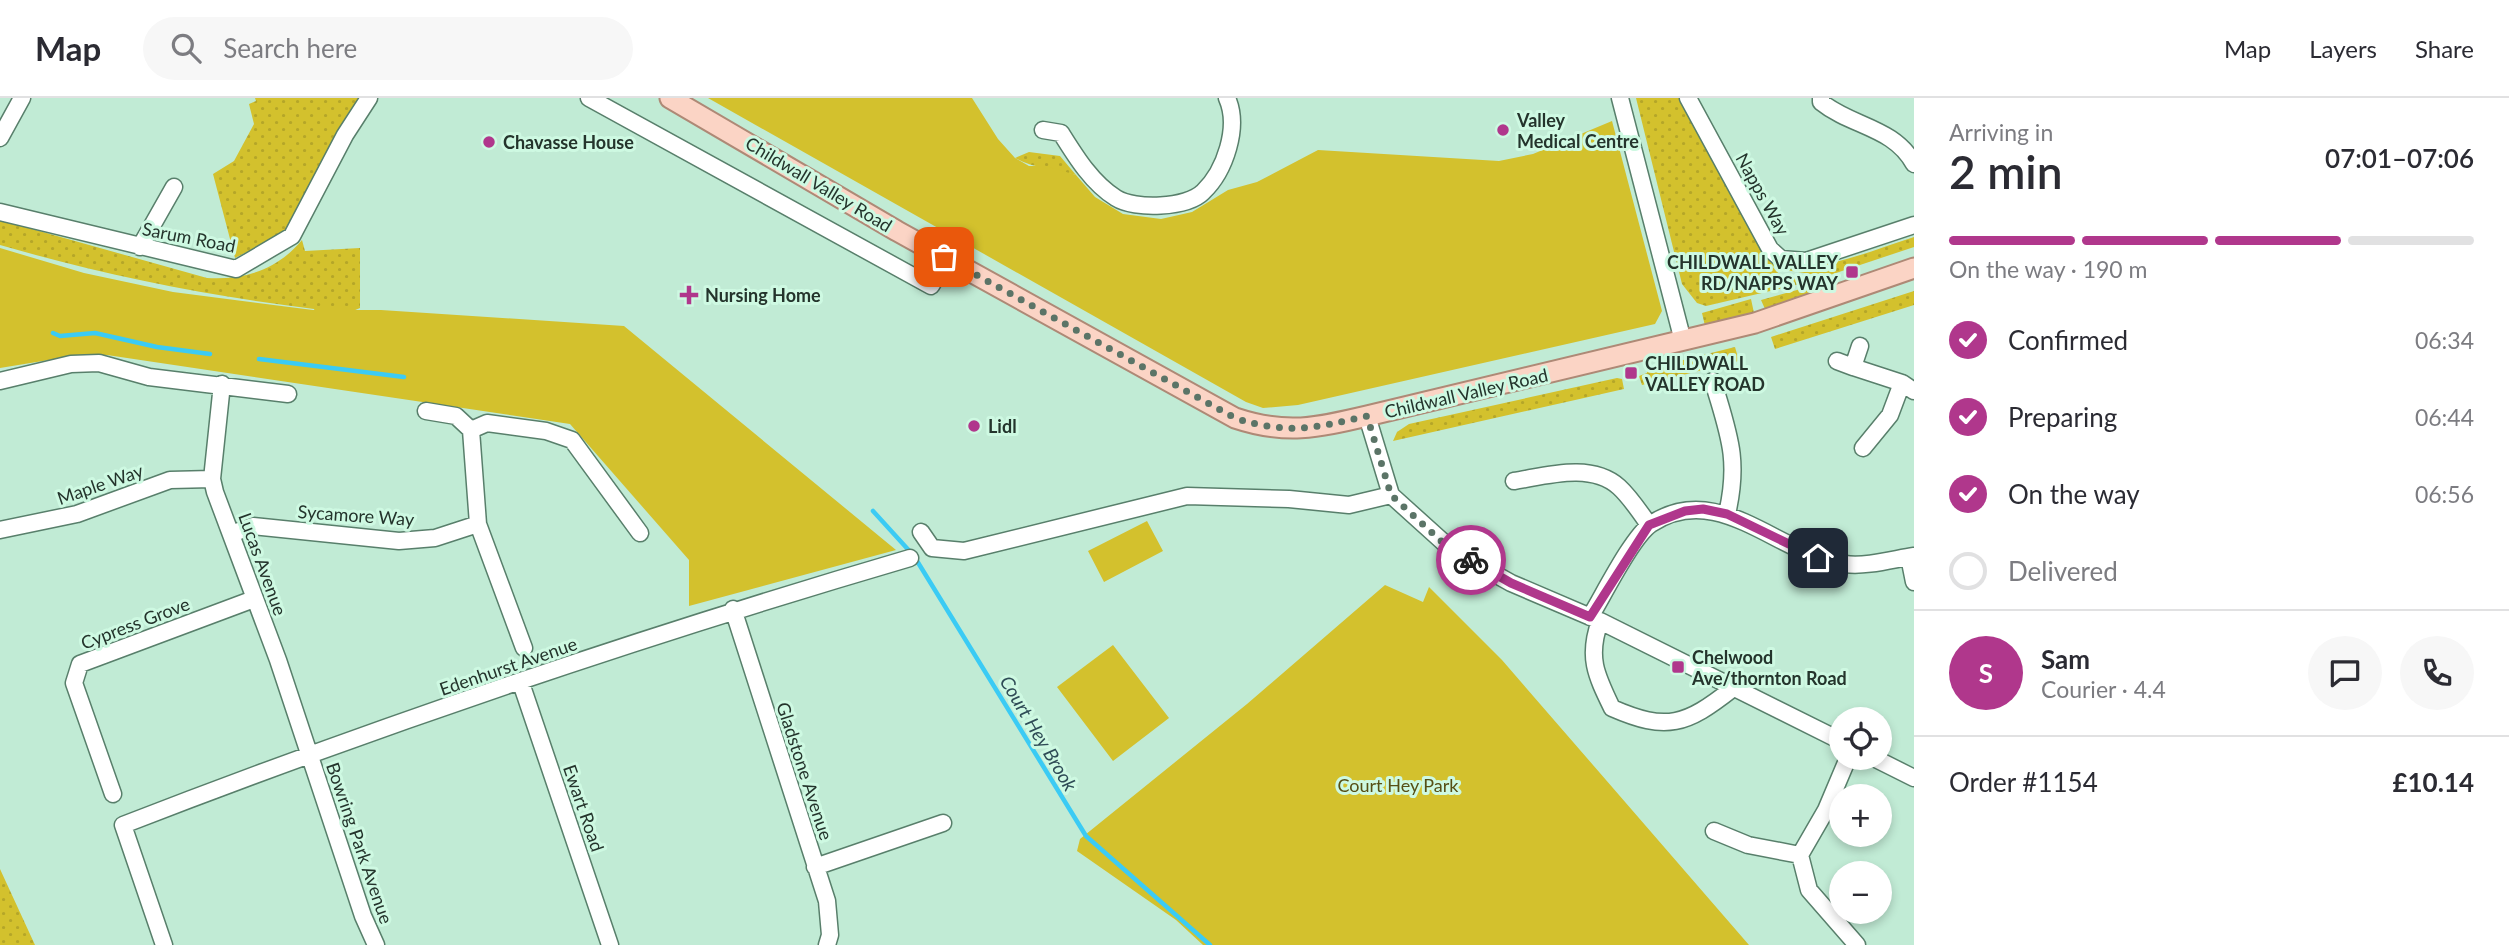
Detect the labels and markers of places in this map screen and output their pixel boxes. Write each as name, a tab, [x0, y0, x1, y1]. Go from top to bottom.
place label: Valley Medical Centre	[1516, 109, 1639, 152]
marker: Valley Medical Centre	[1495, 122, 1511, 138]
place label: Chavasse House	[503, 131, 634, 153]
marker: Chavasse House	[481, 134, 497, 150]
pin	[914, 227, 974, 287]
place label: CHILDWALL VALLEY RD/NAPPS WAY	[1667, 251, 1838, 294]
marker: CHILDWALL VALLEY RD/NAPPS WAY	[1844, 264, 1860, 280]
place label: Nursing Home	[705, 284, 821, 306]
marker: Nursing Home	[679, 285, 699, 305]
place label: CHILDWALL VALLEY ROAD	[1644, 352, 1765, 395]
marker: CHILDWALL VALLEY ROAD	[1623, 365, 1639, 381]
place label: Lidl	[988, 415, 1017, 437]
marker: Lidl	[966, 418, 982, 434]
pin	[1788, 528, 1848, 588]
place label: Chelwood Ave/thornton Road	[1691, 646, 1847, 689]
marker: Chelwood Ave/thornton Road	[1670, 659, 1686, 675]

